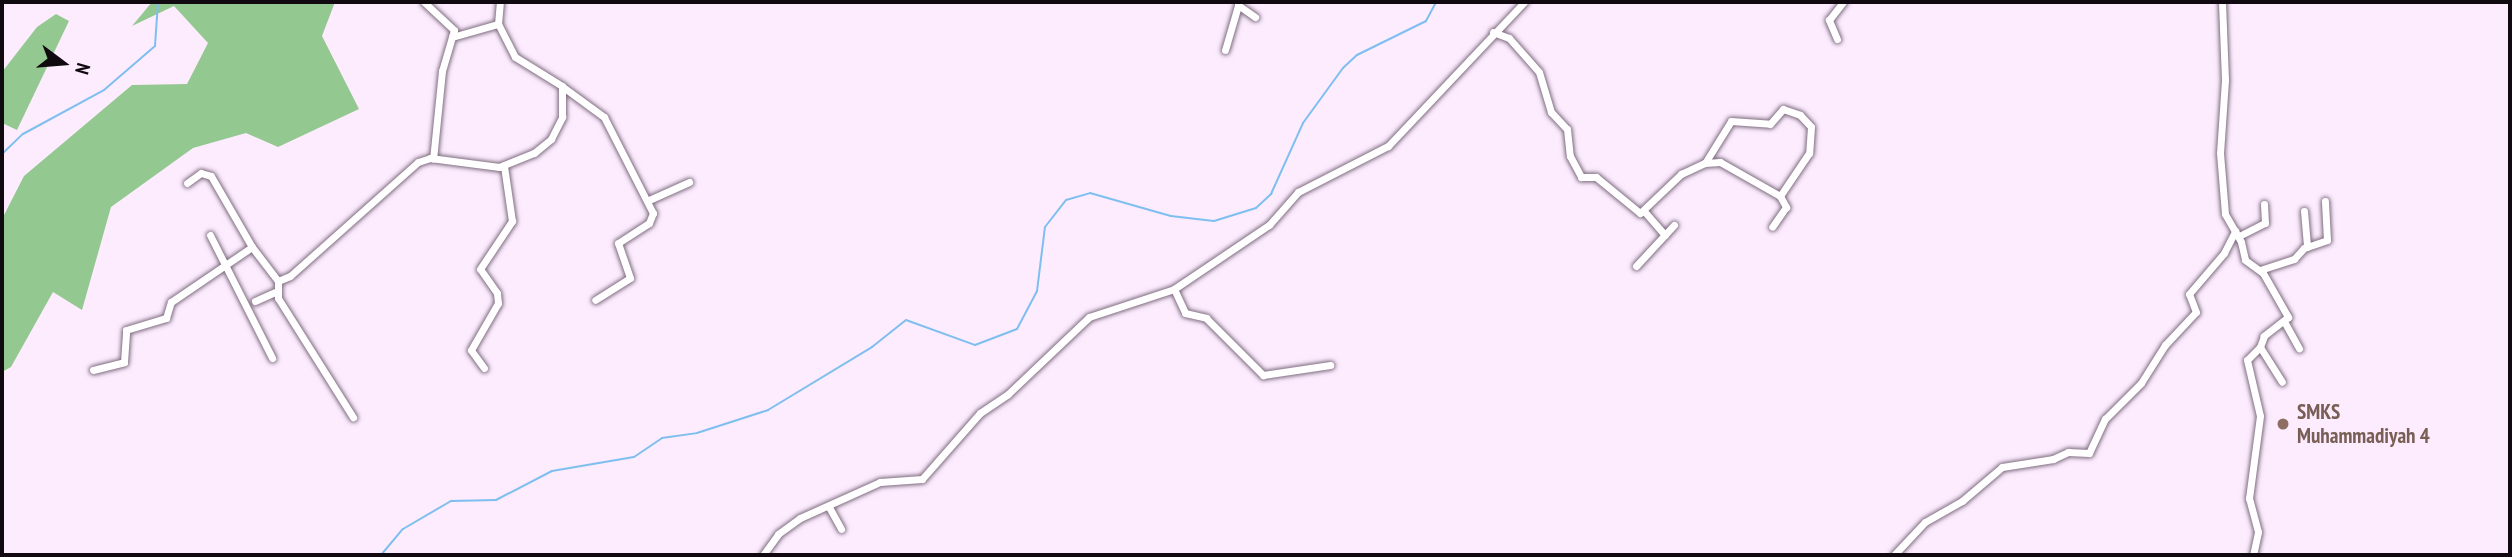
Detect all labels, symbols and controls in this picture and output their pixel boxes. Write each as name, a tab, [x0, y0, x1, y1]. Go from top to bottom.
north arrow	[28, 28, 98, 98]
text: N	[70, 61, 96, 77]
place label: SMKS Muhammadiyah 4	[2297, 399, 2430, 449]
marker: SMKS Muhammadiyah 4	[2275, 416, 2291, 432]

